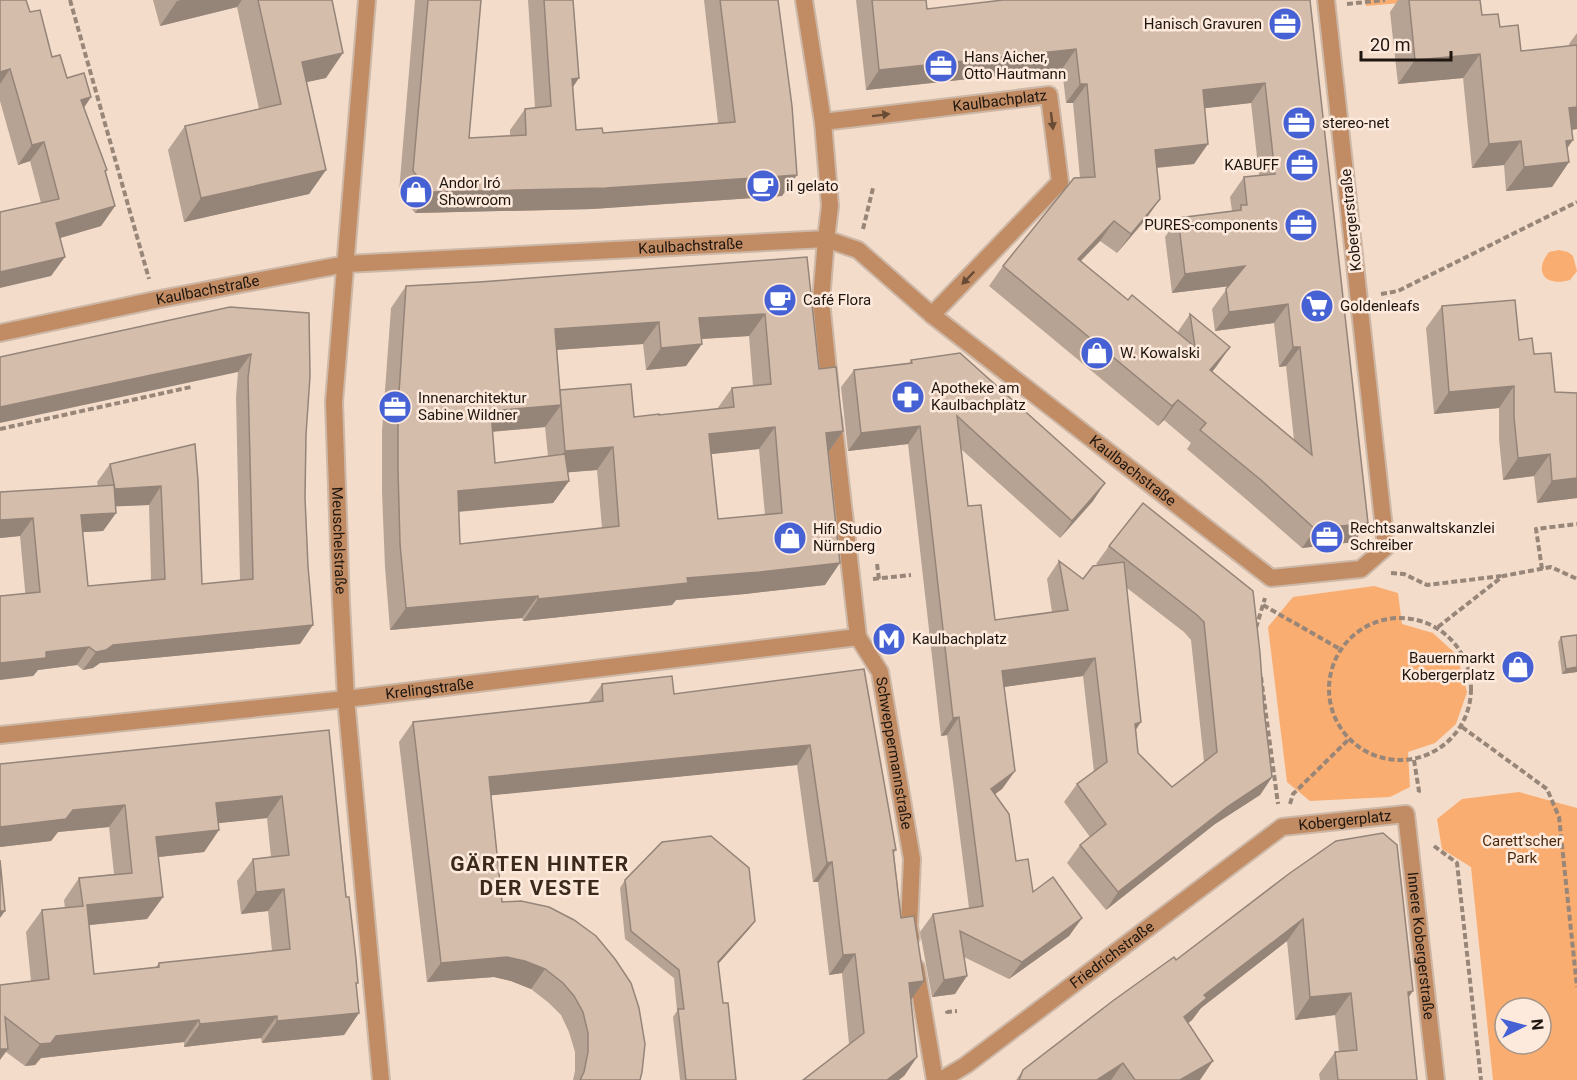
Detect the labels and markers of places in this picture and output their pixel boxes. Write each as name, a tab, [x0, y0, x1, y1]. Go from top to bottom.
office icon: Hanisch Gravuren	[1267, 6, 1303, 42]
place label: Hanisch Gravuren	[1144, 15, 1262, 33]
office icon: Hans Aicher, Otto Hautmann	[923, 48, 959, 84]
place label: Hans Aicher, Otto Hautmann	[964, 48, 1066, 83]
office icon: stereo-net	[1281, 105, 1317, 141]
place label: stereo-net	[1322, 114, 1389, 132]
office icon: KABUFF	[1284, 147, 1320, 183]
place label: KABUFF	[1224, 156, 1279, 174]
cafe icon: il gelato	[745, 168, 781, 204]
shop icon: Andor Iró Showroom	[398, 174, 434, 210]
place label: Andor Iró Showroom	[439, 174, 511, 209]
place label: il gelato	[786, 177, 839, 195]
office icon: PURES-components	[1283, 207, 1319, 243]
place label: PURES-components	[1144, 216, 1278, 234]
cafe icon: Café Flora	[762, 282, 798, 318]
supermarket icon: Goldenleafs	[1299, 288, 1335, 324]
place label: Café Flora	[803, 291, 871, 309]
place label: Goldenleafs	[1340, 297, 1420, 315]
shop icon: W. Kowalski	[1079, 335, 1115, 371]
place label: W. Kowalski	[1120, 344, 1200, 362]
pharmacy icon: Apotheke am Kaulbachplatz	[890, 379, 926, 415]
place label: Apotheke am Kaulbachplatz	[931, 379, 1026, 414]
office icon: Innenarchitektur Sabine Wildner	[377, 389, 413, 425]
place label: Innenarchitektur Sabine Wildner	[418, 389, 526, 424]
office icon: Rechtsanwaltskanzlei Schreiber	[1309, 519, 1345, 555]
place label: Rechtsanwaltskanzlei Schreiber	[1350, 519, 1495, 554]
shop icon: Hifi Studio Nürnberg	[772, 520, 808, 556]
place label: Hifi Studio Nürnberg	[813, 520, 882, 555]
metro station icon: Kaulbachplatz	[871, 621, 907, 657]
place label: Kaulbachplatz	[912, 630, 1007, 648]
place label: Bauernmarkt Kobergerplatz	[1402, 649, 1495, 684]
shop icon: Bauernmarkt Kobergerplatz	[1500, 649, 1536, 685]

